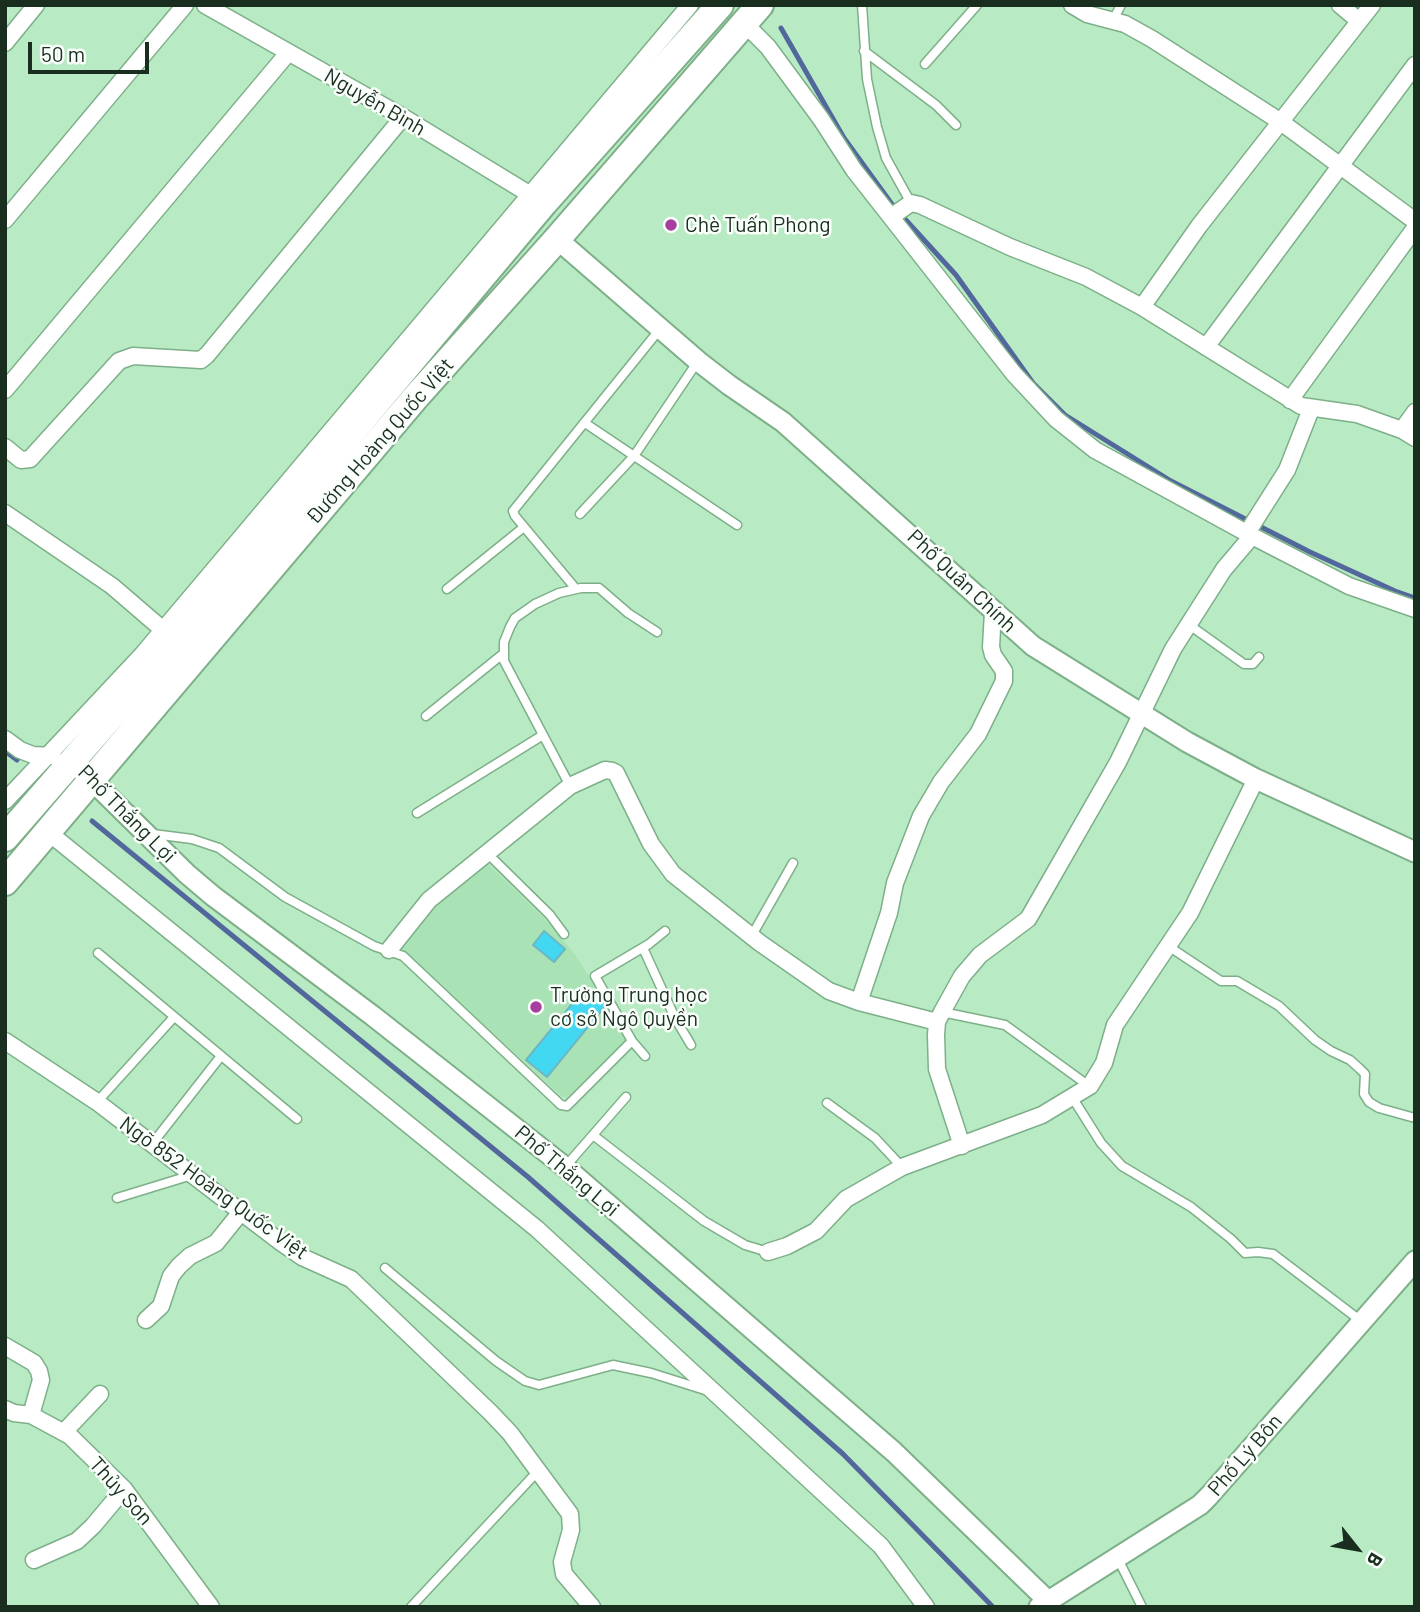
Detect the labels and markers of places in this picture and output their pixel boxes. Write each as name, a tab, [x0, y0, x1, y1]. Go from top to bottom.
place label: Chè Tuấn Phong	[685, 212, 830, 238]
marker: Chè Tuấn Phong	[663, 217, 679, 233]
place label: Trường Trung học cơ sở Ngô Quyền	[550, 982, 708, 1032]
marker: Trường Trung học cơ sở Ngô Quyền	[528, 999, 544, 1015]

